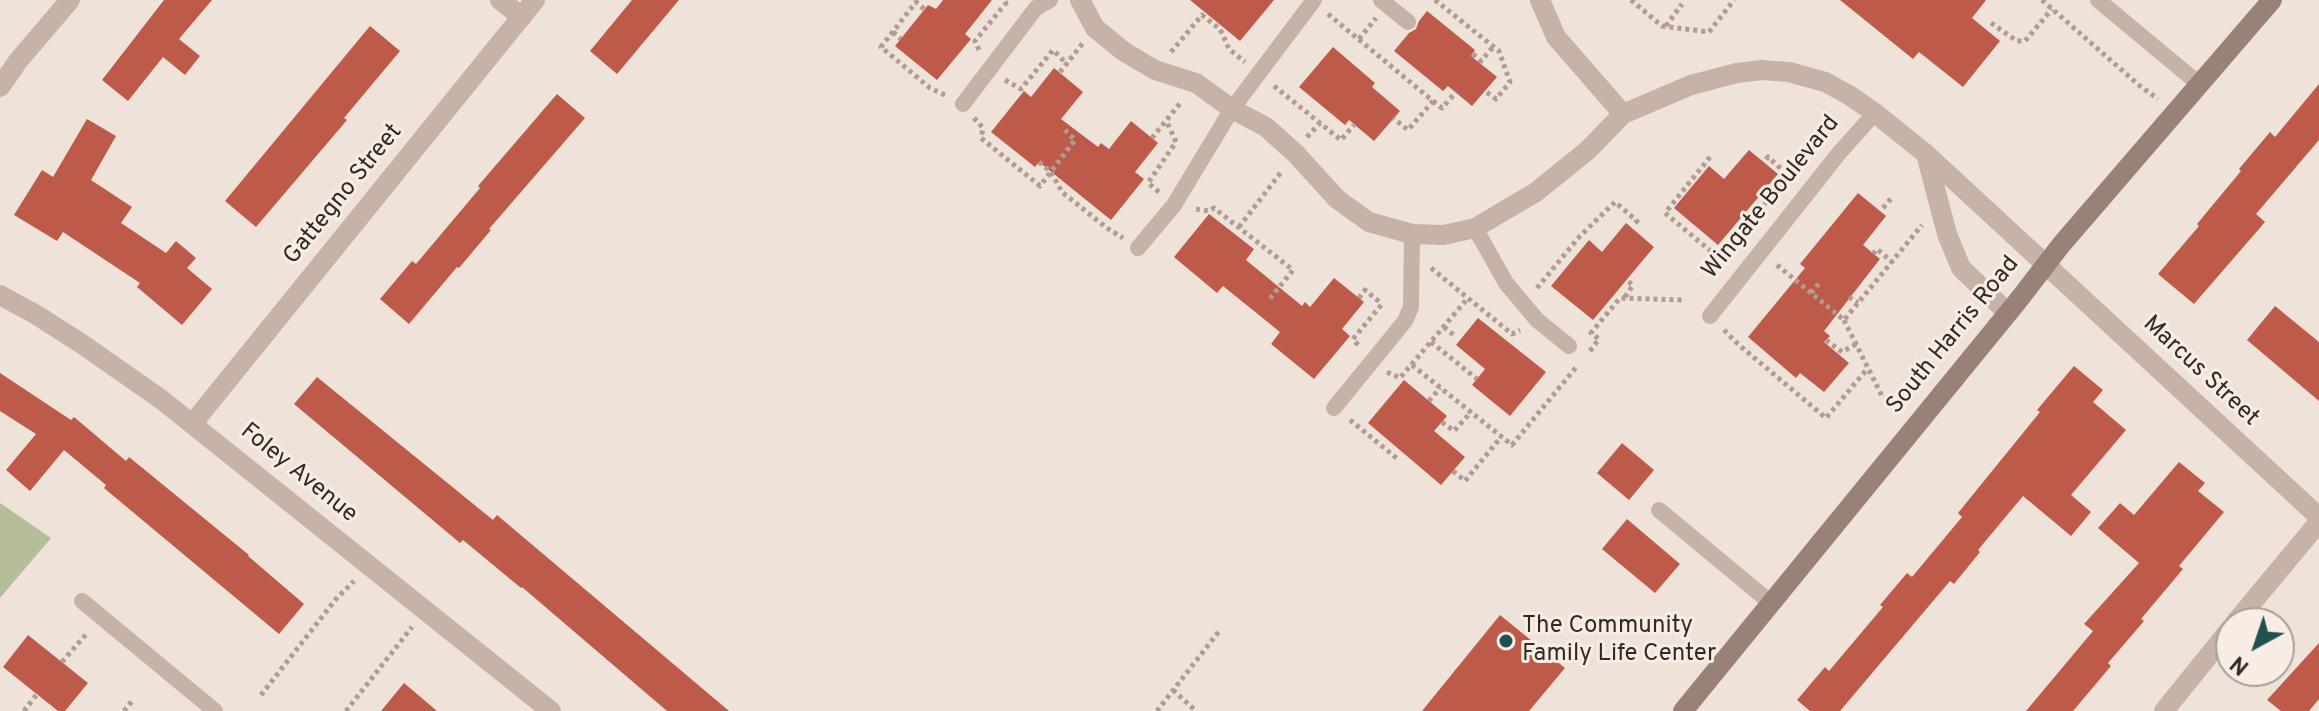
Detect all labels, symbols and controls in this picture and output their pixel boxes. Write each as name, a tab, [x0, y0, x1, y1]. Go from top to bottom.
street label: Wingate Boulevard	[1697, 110, 1847, 286]
street label: Gattegno Street	[279, 119, 409, 271]
street label: South Harris Road	[1882, 251, 2026, 421]
street label: Marcus Street	[2136, 311, 2264, 433]
street label: Foley Avenue	[234, 418, 362, 530]
north arrow	[2215, 607, 2295, 687]
place label: The Community Family Life Center	[1522, 613, 1716, 669]
marker: The Community Family Life Center	[1497, 632, 1515, 650]
text: N	[2226, 649, 2255, 680]

